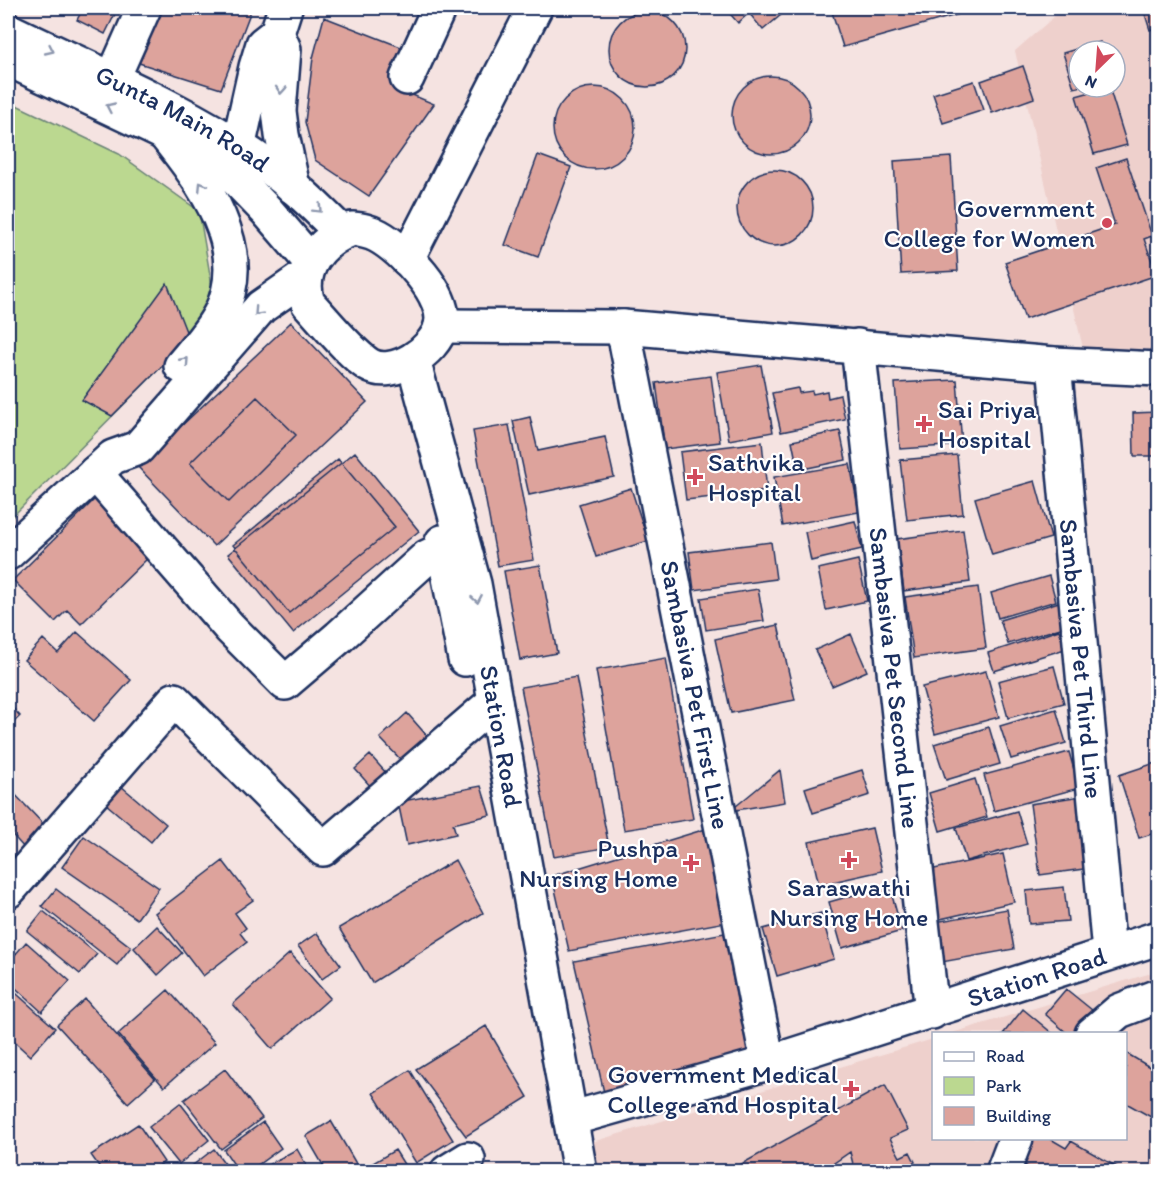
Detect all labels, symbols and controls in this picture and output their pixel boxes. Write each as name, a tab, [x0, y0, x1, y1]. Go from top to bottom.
north arrow	[1067, 39, 1127, 99]
one-way arrow	[43, 43, 54, 55]
street label: Gunta Main Road	[91, 58, 277, 179]
text: N	[1082, 71, 1100, 93]
one-way arrow	[274, 85, 287, 94]
one-way arrow	[105, 103, 116, 115]
one-way arrow	[198, 182, 210, 192]
place label: Government College for Women	[883, 192, 1095, 254]
one-way arrow	[311, 202, 321, 213]
marker: Government College for Women	[1100, 216, 1114, 230]
one-way arrow	[254, 305, 265, 316]
one-way arrow	[178, 357, 189, 368]
place label: Sai Priya Hospital	[938, 393, 1037, 455]
marker: Sai Priya Hospital	[915, 415, 933, 433]
place label: Sathvika Hospital	[708, 446, 805, 508]
marker: Sathvika Hospital	[686, 468, 704, 486]
street label: Sambasiva Pet Third Line	[1053, 517, 1111, 800]
street label: Sambasiva Pet Second Line	[862, 526, 928, 830]
street label: Sambasiva Pet First Line	[653, 558, 738, 832]
one-way arrow	[470, 593, 483, 603]
street label: Station Road	[473, 663, 530, 811]
place label: Pushpa Nursing Home	[519, 832, 678, 894]
marker: Saraswathi Nursing Home	[840, 851, 858, 869]
marker: Pushpa Nursing Home	[682, 854, 700, 872]
place label: Saraswathi Nursing Home	[770, 871, 928, 933]
street label: Station Road	[963, 939, 1111, 1014]
legend	[932, 1032, 1127, 1140]
text: Road	[986, 1045, 1025, 1067]
place label: Government Medical College and Hospital	[607, 1058, 838, 1120]
text: Park	[986, 1075, 1021, 1097]
marker: Government Medical College and Hospital	[842, 1080, 860, 1098]
text: Building	[986, 1105, 1052, 1127]

